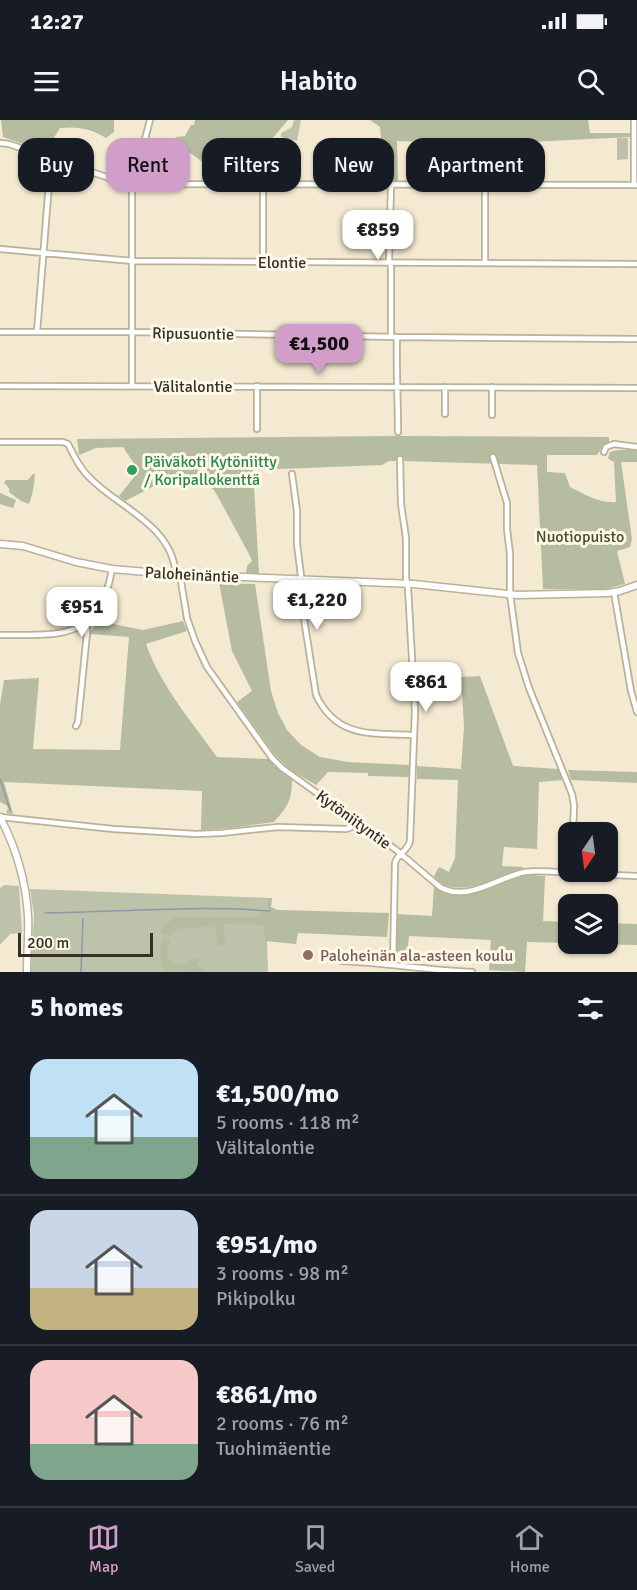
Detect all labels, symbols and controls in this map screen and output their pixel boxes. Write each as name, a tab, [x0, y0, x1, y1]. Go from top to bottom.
text: 12:27	[30, 8, 84, 35]
icon: menu	[30, 65, 63, 98]
text: Habito	[280, 65, 357, 98]
icon: search	[574, 65, 607, 98]
chip: Buy	[18, 138, 94, 192]
chip: Rent	[106, 138, 190, 192]
chip: Filters	[202, 138, 301, 192]
chip: New	[313, 138, 394, 192]
chip: Apartment	[406, 138, 545, 192]
pin: €859	[342, 210, 414, 261]
text: €859	[356, 217, 400, 242]
street label: Elontie	[258, 253, 306, 273]
street label: Ripusuontie	[152, 323, 234, 345]
pin: €1,500	[270, 324, 368, 375]
text: €1,500	[289, 331, 349, 356]
street label: Välitalontie	[154, 377, 232, 397]
place label: Päiväkoti Kytöniitty / Koripallokenttä	[144, 452, 277, 490]
marker: Päiväkoti Kytöniitty / Koripallokenttä	[125, 463, 139, 477]
park label: Nuotiopuisto	[536, 527, 624, 547]
street label: Paloheinäntie	[144, 563, 240, 587]
pin: €1,220	[268, 580, 366, 631]
pin: €951	[46, 587, 118, 638]
text: €1,220	[287, 587, 347, 612]
text: €951	[60, 594, 104, 619]
pin: €861	[390, 662, 462, 713]
text: €861	[404, 669, 448, 694]
street label: Kytöniityntie	[312, 786, 395, 854]
north arrow	[558, 822, 618, 882]
map controls	[558, 822, 618, 954]
button: layers	[558, 894, 618, 954]
scale bar	[18, 930, 153, 958]
text: 200 m	[27, 933, 69, 953]
place label: Paloheinän ala-asteen koulu	[320, 946, 513, 966]
marker: Paloheinän ala-asteen koulu	[301, 948, 315, 962]
text: 5 homes	[30, 992, 123, 1024]
icon: filters	[574, 992, 607, 1025]
text: €1,500/mo	[216, 1078, 339, 1110]
icon: home	[78, 1083, 150, 1155]
text: 5 rooms · 118 m²	[216, 1110, 360, 1135]
text: Välitalontie	[216, 1135, 315, 1160]
text: €951/mo	[216, 1229, 317, 1261]
icon: home	[78, 1234, 150, 1306]
text: 3 rooms · 98 m²	[216, 1261, 349, 1286]
text: Pikipolku	[216, 1286, 296, 1311]
text: €861/mo	[216, 1379, 317, 1411]
icon: home	[78, 1384, 150, 1456]
text: 2 rooms · 76 m²	[216, 1411, 349, 1436]
text: Tuohimäentie	[216, 1436, 331, 1461]
tab: Map	[87, 1521, 120, 1577]
tab: Saved	[295, 1521, 335, 1577]
tab: Home	[510, 1521, 550, 1577]

